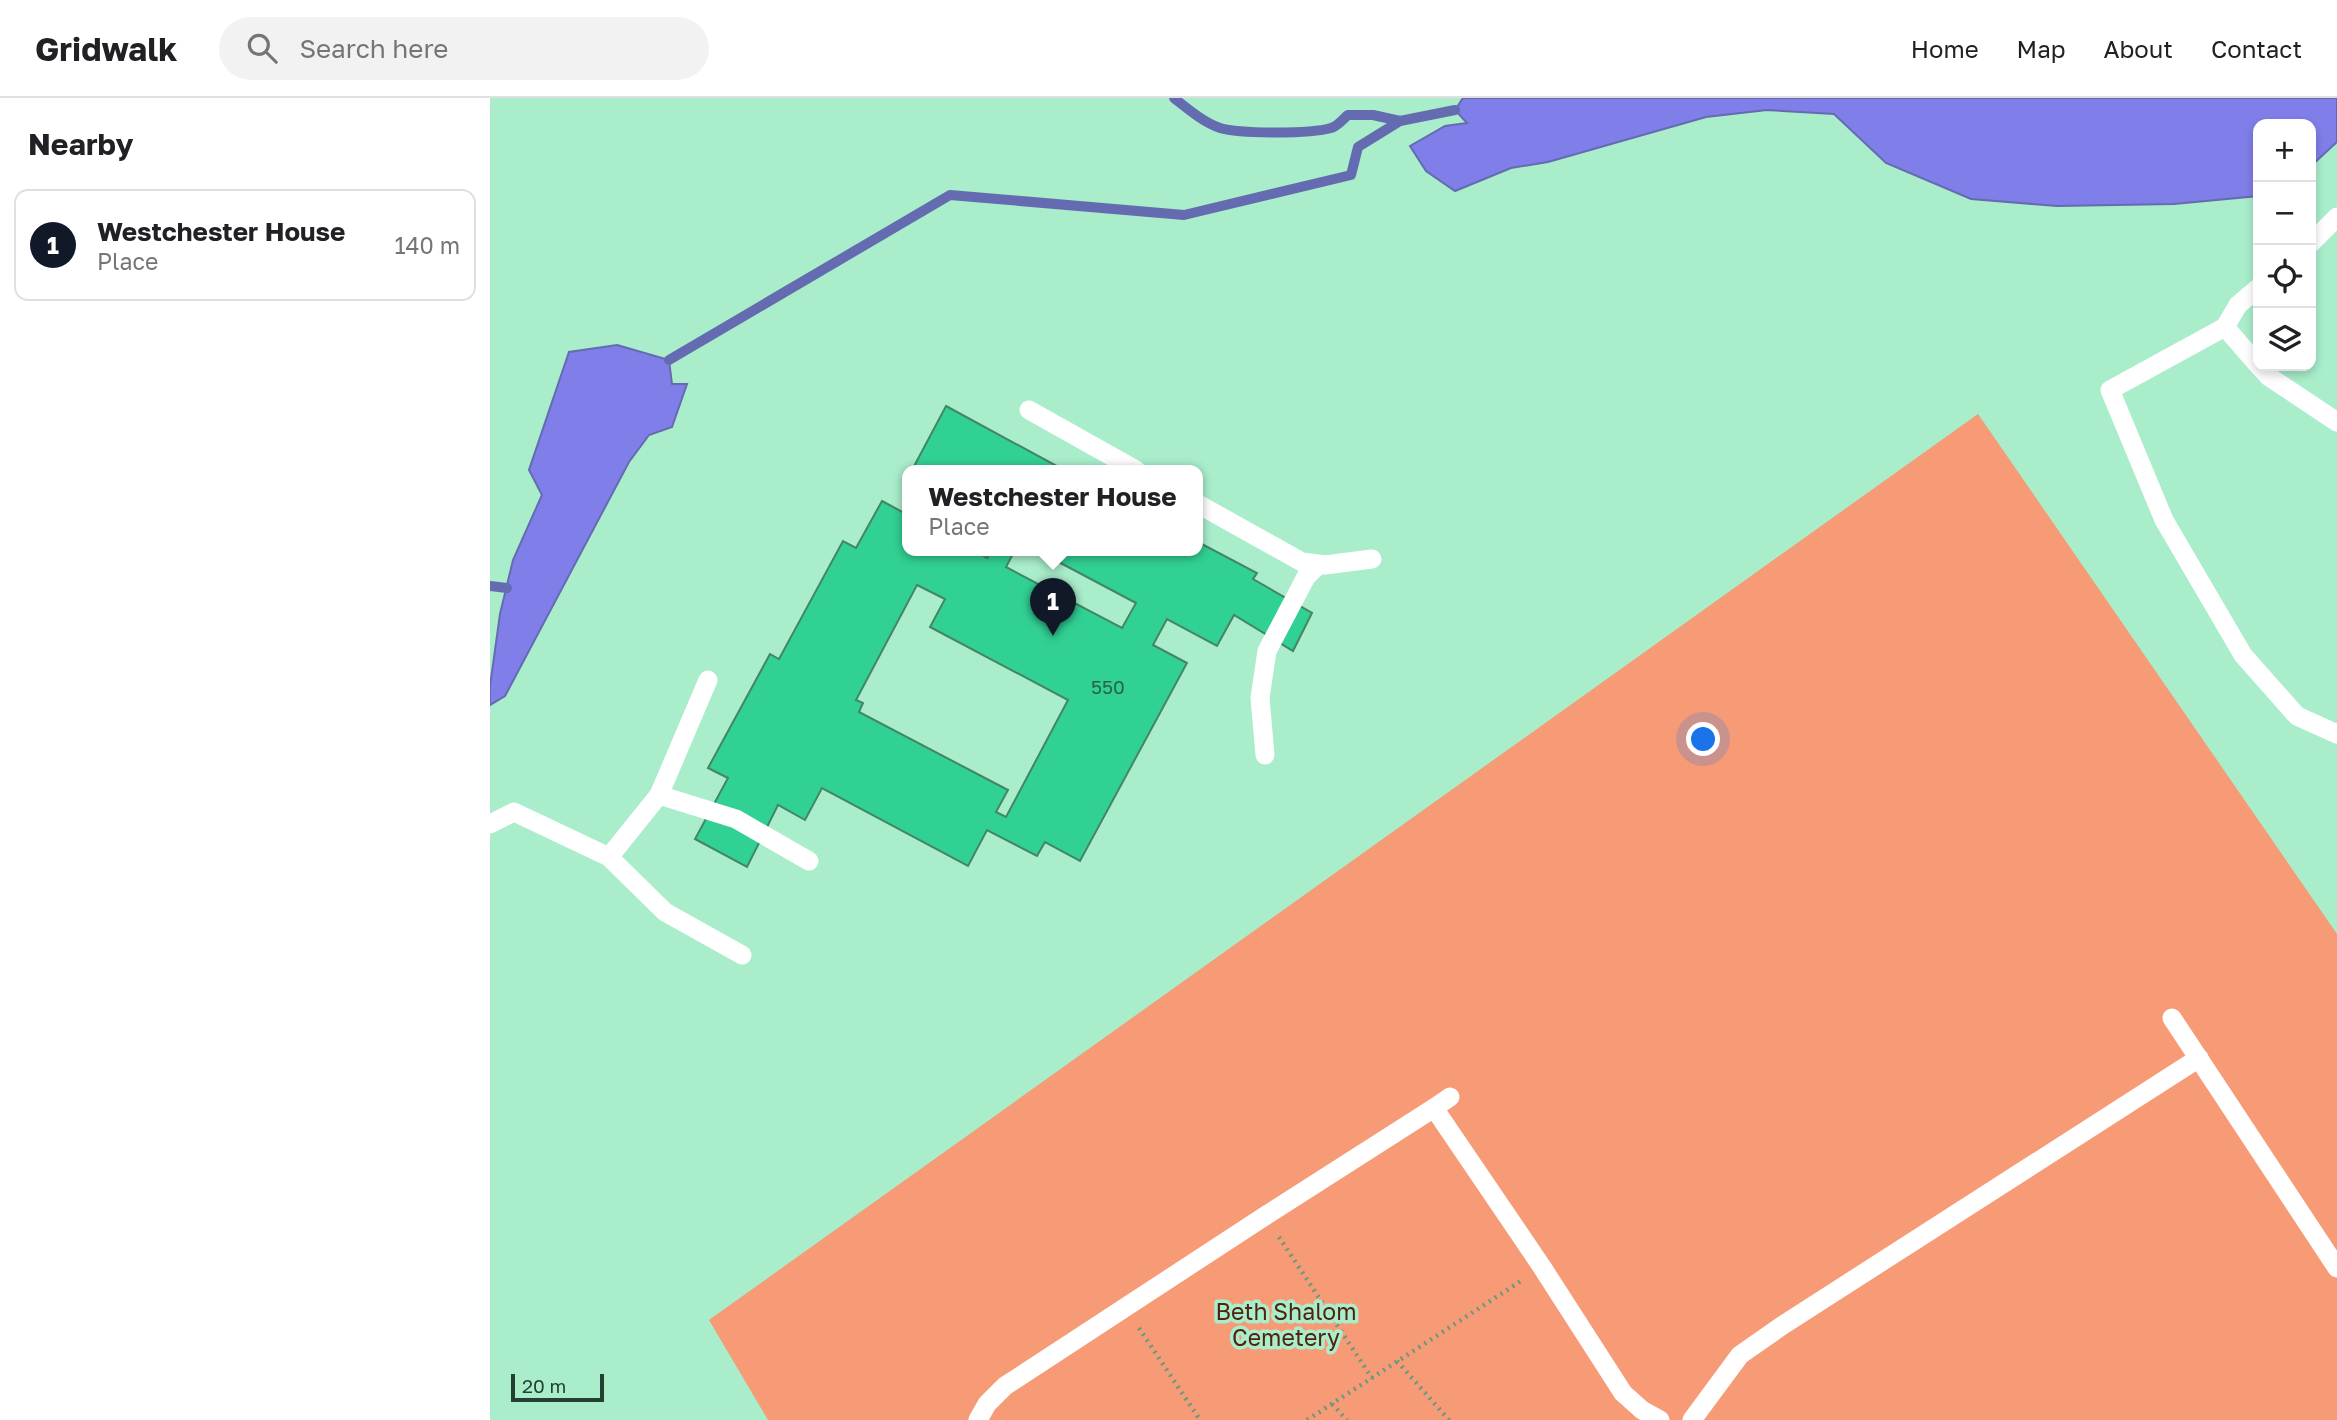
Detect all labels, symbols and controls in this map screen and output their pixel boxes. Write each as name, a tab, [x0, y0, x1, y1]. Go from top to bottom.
search box	[219, 17, 709, 80]
text: Gridwalk	[35, 29, 177, 68]
icon: search	[243, 29, 281, 67]
text: Search here	[299, 33, 448, 64]
text: Home	[1911, 34, 1979, 63]
text: Map	[2017, 34, 2066, 63]
text: About	[2104, 34, 2173, 63]
text: Contact	[2211, 34, 2302, 63]
map controls	[2253, 119, 2316, 371]
button: +	[2253, 119, 2316, 182]
text: Nearby	[28, 126, 133, 162]
button: −	[2253, 182, 2316, 245]
text: Westchester House	[97, 216, 345, 247]
text: 1	[47, 231, 59, 259]
text: 140 m	[394, 231, 460, 259]
button: locate	[2253, 245, 2316, 308]
text: Place	[97, 247, 158, 275]
button: layers	[2253, 308, 2316, 371]
popup	[902, 465, 1203, 556]
text: Westchester House	[928, 481, 1177, 512]
text: Place	[928, 512, 990, 540]
pin: 1	[1030, 578, 1076, 636]
house number: 550	[1091, 675, 1125, 698]
your location	[1686, 722, 1720, 756]
park label: Beth Shalom Cemetery	[1216, 1297, 1357, 1351]
scale bar	[511, 1371, 604, 1403]
text: 20 m	[522, 1374, 566, 1397]

